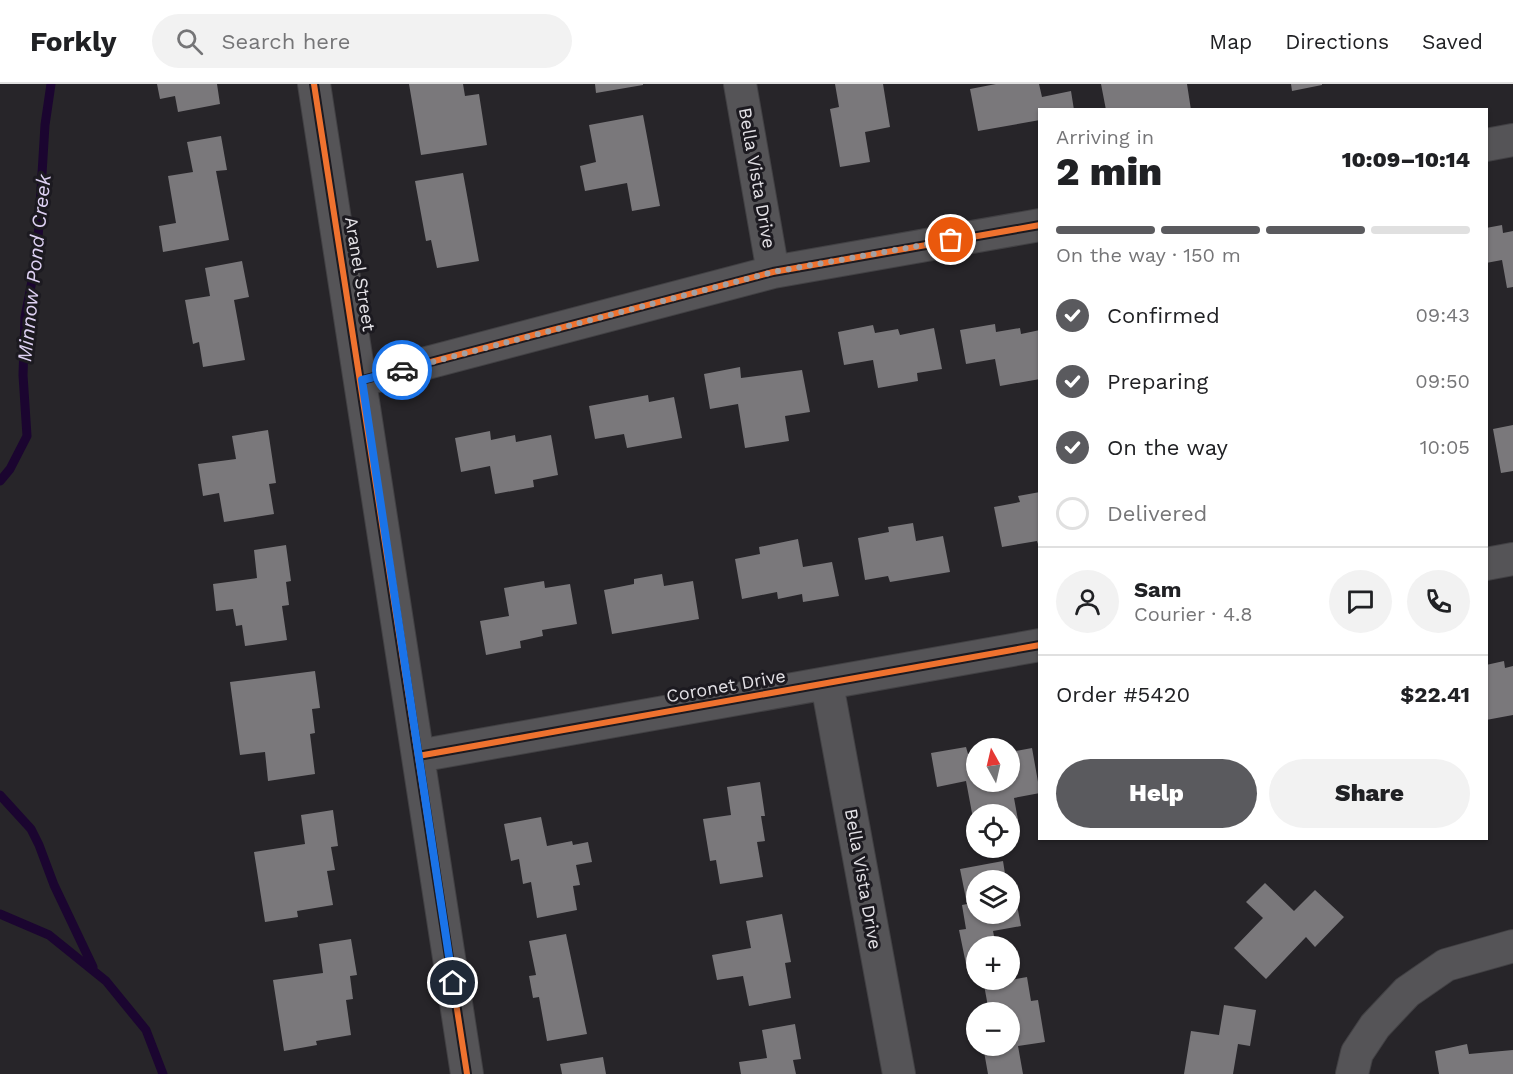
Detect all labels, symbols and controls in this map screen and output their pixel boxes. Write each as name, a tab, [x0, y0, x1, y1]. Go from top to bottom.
search box	[152, 14, 572, 68]
text: Forkly	[30, 25, 116, 58]
icon: search	[173, 25, 206, 58]
text: Search here	[221, 29, 350, 54]
text: Map	[1209, 29, 1252, 54]
text: Directions	[1285, 29, 1389, 54]
text: Saved	[1422, 29, 1483, 54]
street label: Bella Vista Drive	[735, 106, 780, 250]
text: Arriving in	[1056, 125, 1154, 149]
text: 10:09–10:14	[1342, 147, 1470, 172]
text: 2 min	[1056, 149, 1162, 194]
water label: Minnow Pond Creek	[12, 172, 56, 363]
pin	[925, 214, 976, 265]
street label: Aranel Street	[341, 215, 380, 333]
icon: bag	[934, 223, 967, 256]
text: On the way · 150 m	[1056, 243, 1241, 267]
icon: check	[1056, 299, 1089, 332]
text: Confirmed	[1107, 303, 1220, 328]
text: 09:43	[1415, 303, 1470, 327]
courier	[372, 340, 432, 400]
icon: car	[386, 354, 419, 387]
icon: check	[1056, 365, 1089, 398]
text: Preparing	[1107, 369, 1208, 394]
text: 09:50	[1415, 369, 1470, 393]
icon: check	[1056, 431, 1089, 464]
text: On the way	[1107, 435, 1228, 460]
text: 10:05	[1420, 435, 1470, 459]
text: Delivered	[1107, 501, 1207, 526]
button: person	[1056, 570, 1119, 633]
button: chat	[1329, 570, 1392, 633]
button: phone	[1407, 570, 1470, 633]
text: Sam	[1134, 577, 1182, 602]
text: Courier · 4.8	[1134, 602, 1253, 626]
street label: Coronet Drive	[665, 665, 787, 706]
text: Order #5420	[1056, 682, 1190, 707]
text: $22.41	[1400, 682, 1470, 707]
north arrow	[966, 738, 1020, 792]
map controls	[966, 738, 1020, 1056]
button: Help	[1056, 759, 1257, 828]
button: Share	[1269, 759, 1470, 828]
button: locate	[966, 804, 1020, 858]
street label: Bella Vista Drive	[841, 807, 886, 951]
button: layers	[966, 870, 1020, 924]
button: +	[966, 936, 1020, 990]
pin	[427, 957, 478, 1008]
icon: home	[436, 966, 469, 999]
button: −	[966, 1002, 1020, 1056]

